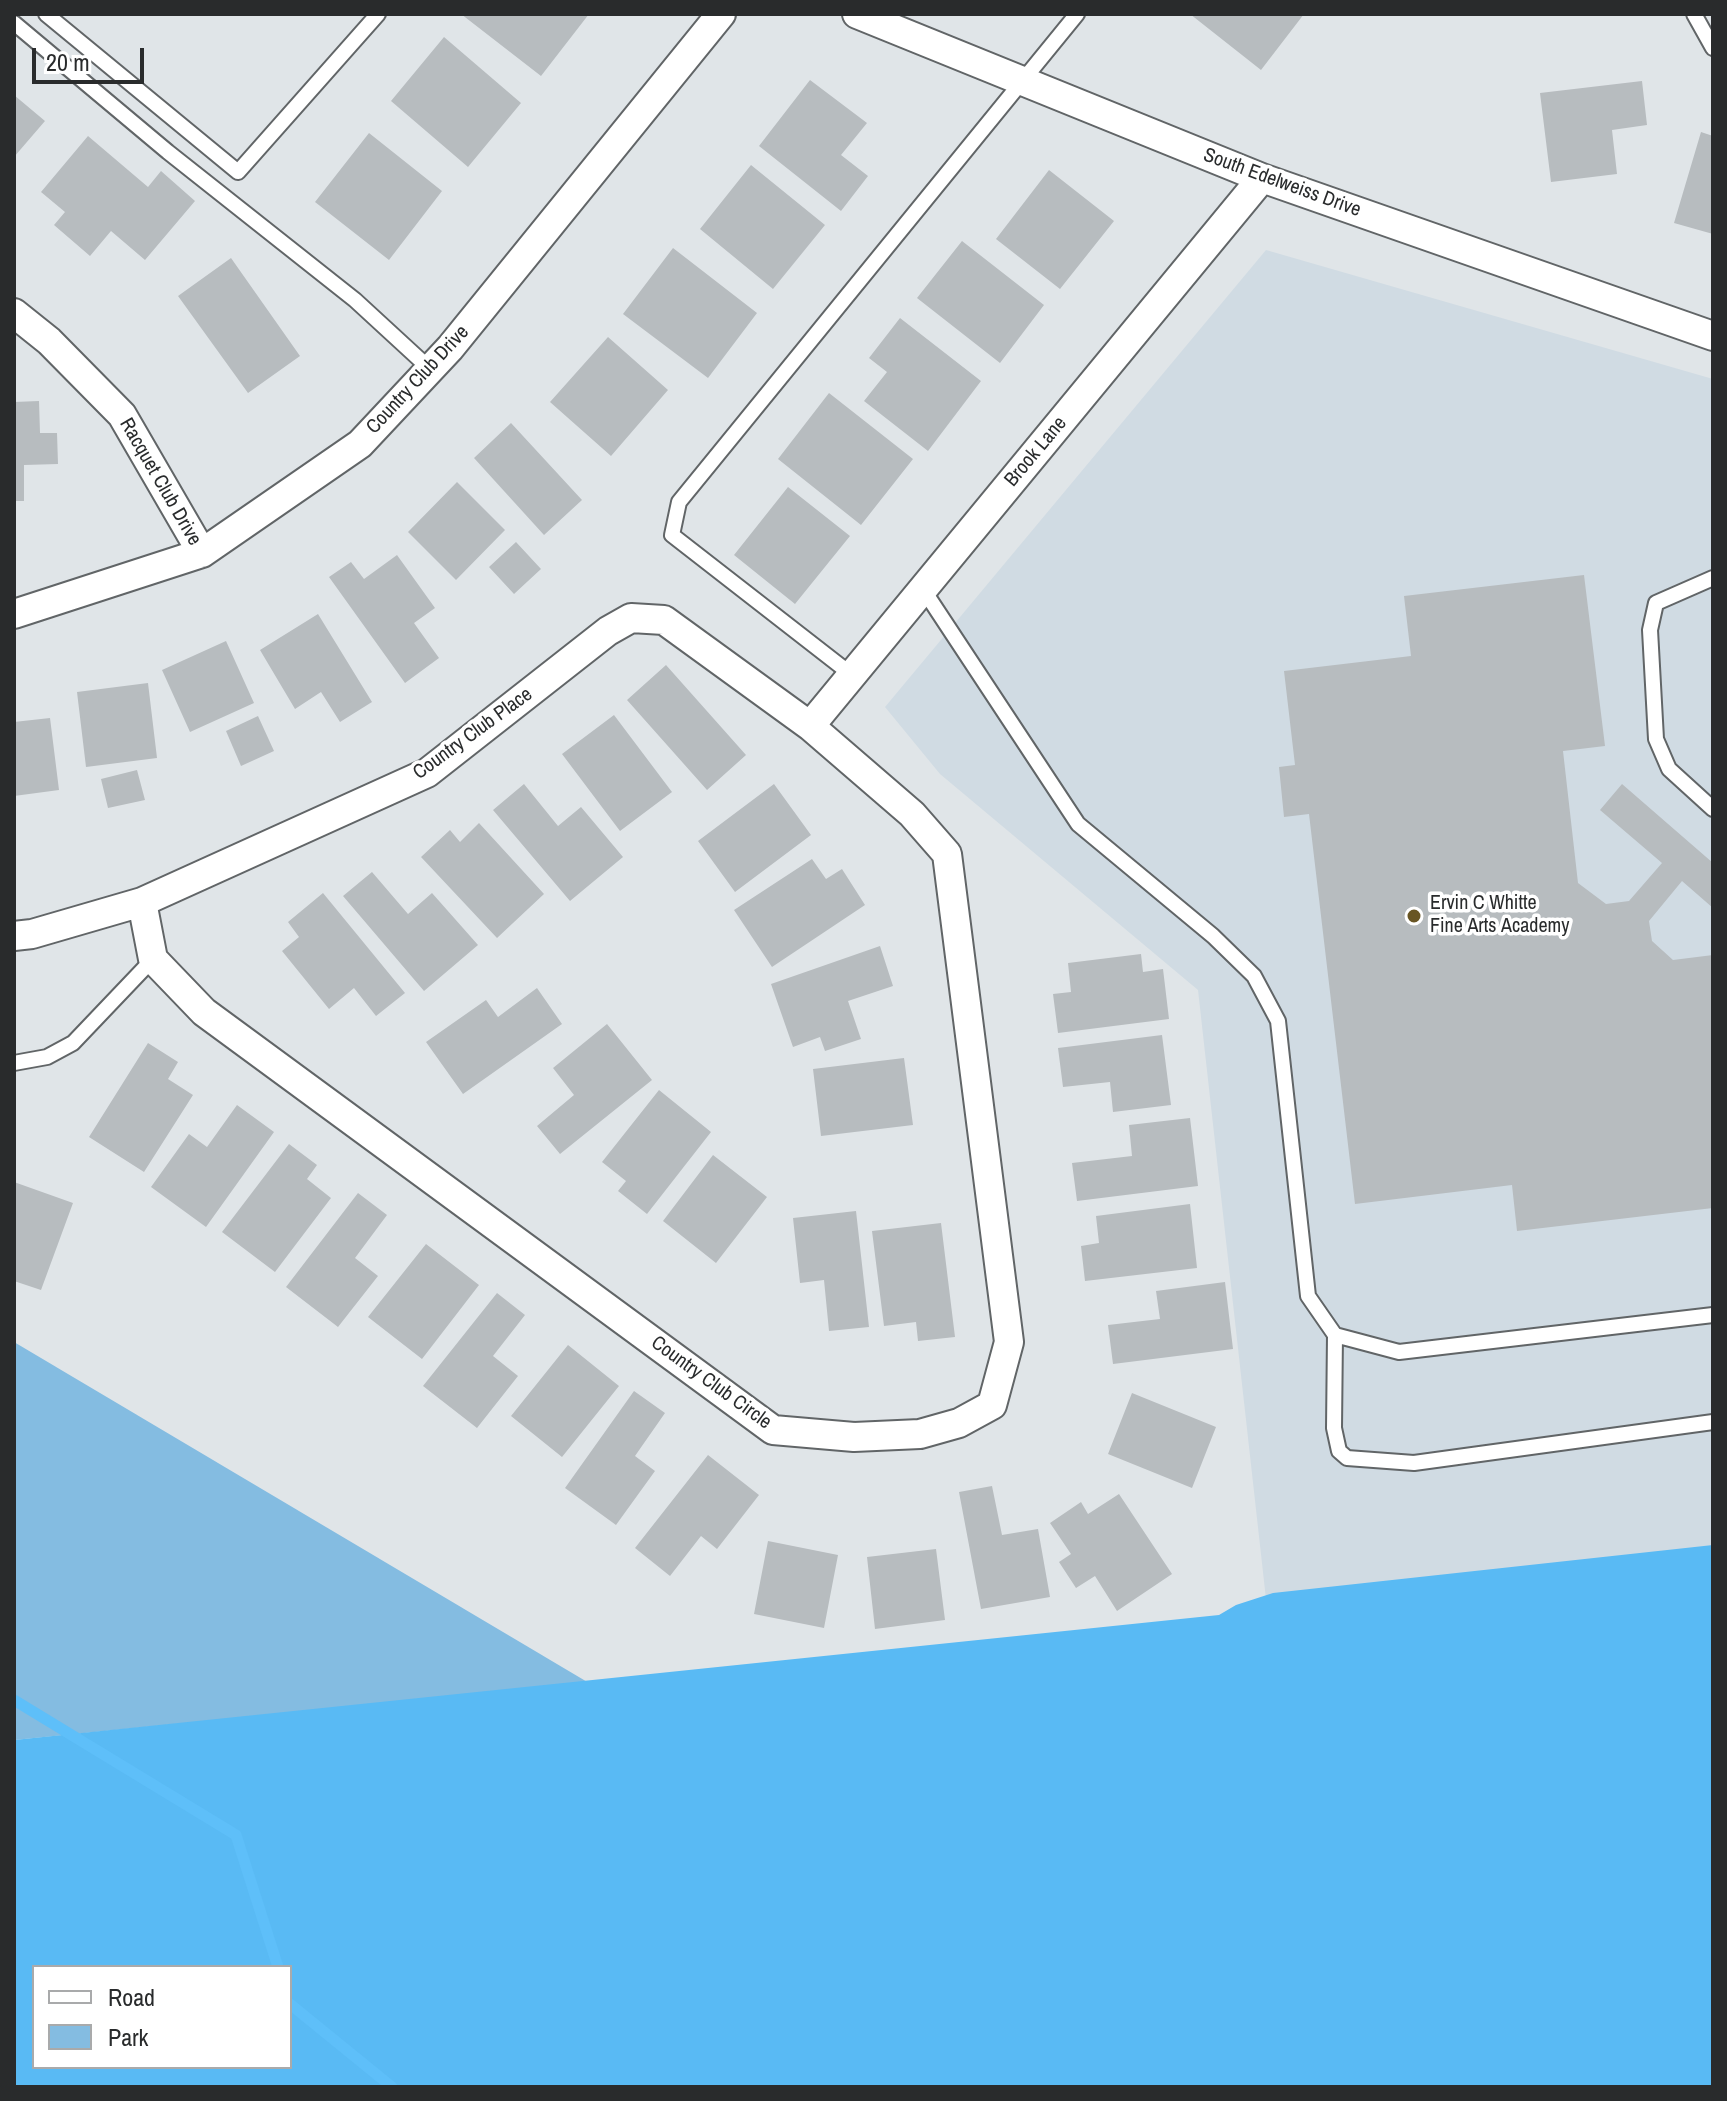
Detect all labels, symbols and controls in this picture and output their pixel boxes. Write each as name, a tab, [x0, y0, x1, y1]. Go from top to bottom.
scale bar	[36, 32, 148, 82]
text: 20 m	[46, 46, 90, 78]
street label: South Edelweiss Drive	[1200, 143, 1364, 223]
street label: Country Club Drive	[362, 321, 474, 439]
street label: Brook Lane	[1000, 412, 1072, 492]
street label: Racquet Club Drive	[114, 414, 206, 550]
street label: Country Club Place	[409, 683, 537, 785]
place label: Ervin C Whitte Fine Arts Academy	[1430, 892, 1569, 939]
marker: Ervin C Whitte Fine Arts Academy	[1405, 907, 1423, 925]
street label: Country Club Circle	[646, 1331, 776, 1435]
legend	[32, 1965, 292, 2069]
text: Road	[108, 1981, 155, 2013]
text: Park	[108, 2021, 148, 2053]

